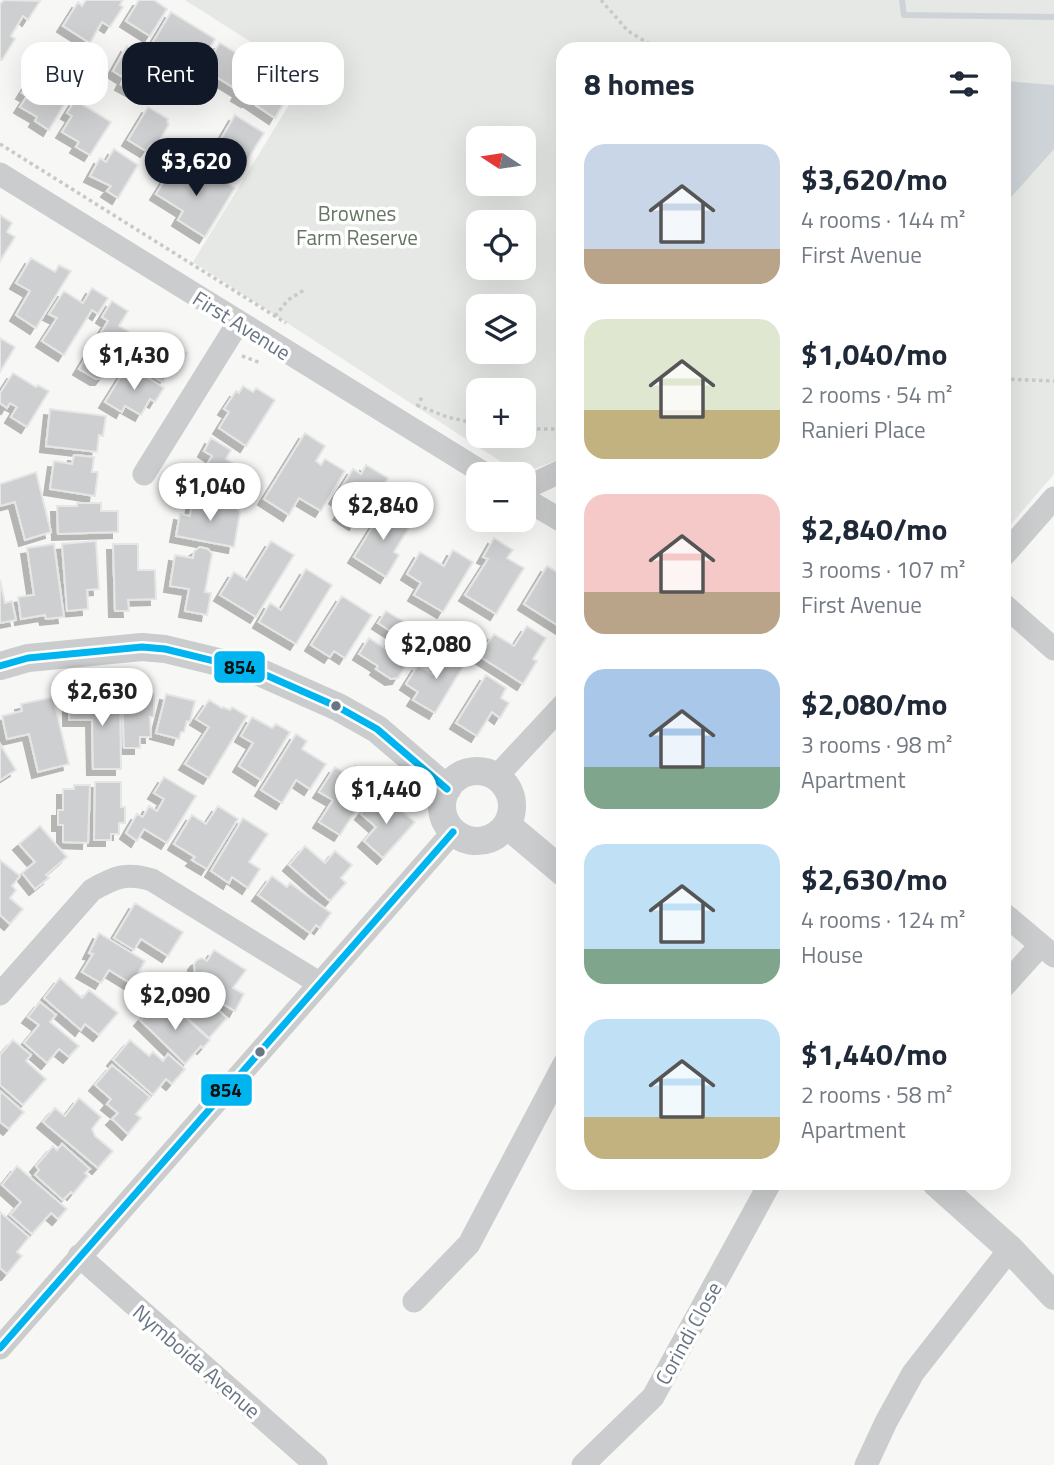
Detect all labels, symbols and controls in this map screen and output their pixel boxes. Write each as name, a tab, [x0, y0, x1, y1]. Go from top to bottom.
chip: Buy	[21, 42, 108, 105]
chip: Rent	[122, 42, 218, 105]
chip: Filters	[232, 42, 344, 105]
text: 8 homes	[584, 61, 695, 107]
icon: filters	[945, 65, 983, 103]
north arrow	[466, 126, 536, 196]
map controls	[466, 126, 536, 532]
pin: $3,620	[139, 138, 253, 198]
text: $3,620	[161, 143, 231, 178]
text: $3,620/mo	[801, 156, 947, 202]
icon: home	[640, 172, 724, 256]
park label: Brownes Farm Reserve	[296, 197, 418, 253]
text: 4 rooms · 144 m²	[801, 202, 965, 237]
button: locate	[466, 210, 536, 280]
text: First Avenue	[801, 237, 922, 272]
street label: First Avenue	[187, 282, 297, 368]
button: layers	[466, 294, 536, 364]
text: $1,040/mo	[801, 331, 947, 377]
pin: $1,430	[77, 332, 191, 392]
text: $1,430	[99, 337, 169, 372]
icon: home	[640, 347, 724, 431]
text: 2 rooms · 54 m²	[801, 377, 952, 412]
button: +	[466, 378, 536, 448]
text: Ranieri Place	[801, 412, 926, 447]
button: −	[466, 462, 536, 532]
pin: $1,040	[153, 463, 267, 523]
text: $1,040	[175, 468, 245, 503]
pin: $2,840	[326, 482, 440, 542]
text: $2,840	[348, 487, 418, 522]
text: $2,840/mo	[801, 506, 947, 552]
icon: home	[640, 522, 724, 606]
text: 3 rooms · 107 m²	[801, 552, 965, 587]
text: First Avenue	[801, 587, 922, 622]
pin: $2,080	[379, 622, 493, 681]
text: $2,080	[401, 626, 471, 661]
line badge: 854	[213, 650, 266, 684]
text: 854	[224, 652, 256, 681]
pin: $2,630	[45, 668, 159, 728]
text: $2,630	[67, 673, 137, 708]
text: $2,080/mo	[801, 681, 947, 727]
icon: home	[640, 697, 724, 781]
unlabelled marker	[329, 699, 343, 713]
text: 3 rooms · 98 m²	[801, 727, 952, 762]
text: Apartment	[801, 762, 906, 797]
pin: $1,440	[329, 766, 443, 826]
text: $1,440	[351, 771, 421, 806]
text: $2,630/mo	[801, 856, 947, 902]
icon: home	[640, 872, 724, 956]
text: 4 rooms · 124 m²	[801, 902, 965, 937]
text: House	[801, 937, 863, 972]
pin: $2,090	[118, 972, 232, 1032]
text: $2,090	[140, 977, 210, 1012]
text: $1,440/mo	[801, 1031, 947, 1077]
unlabelled marker	[253, 1045, 267, 1059]
icon: home	[640, 1047, 724, 1131]
line badge: 854	[200, 1073, 253, 1107]
text: 854	[210, 1075, 242, 1104]
text: 2 rooms · 58 m²	[801, 1077, 952, 1112]
text: Apartment	[801, 1112, 906, 1147]
street label: Corindi Close	[646, 1276, 730, 1390]
street label: Nymboida Avenue	[126, 1296, 268, 1426]

